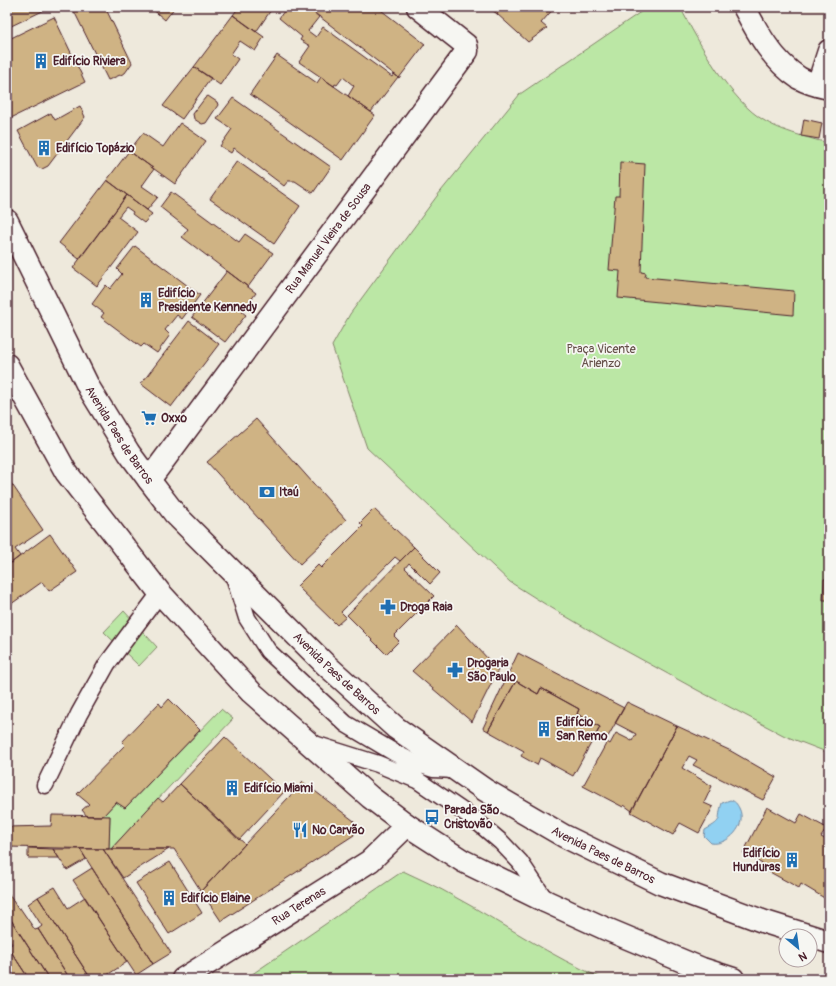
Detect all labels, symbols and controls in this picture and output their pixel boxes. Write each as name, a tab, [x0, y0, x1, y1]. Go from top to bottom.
building icon: Edifício Riviera	[32, 52, 50, 70]
place label: Edifício Riviera	[53, 54, 126, 69]
building icon: Edifício Topázio	[35, 139, 53, 157]
place label: Edifício Topázio	[56, 141, 135, 156]
street label: Rua Manuel Vieira de Sousa	[283, 180, 375, 297]
place label: Edifício Presidente Kennedy	[158, 286, 258, 315]
building icon: Edifício Presidente Kennedy	[137, 291, 155, 309]
park label: Praça Vicente Arienzo	[566, 342, 636, 371]
street label: Avenida Paes de Barros	[82, 383, 157, 488]
supermarket icon: Oxxo	[140, 409, 158, 427]
place label: Oxxo	[161, 411, 188, 426]
bank icon: Itaú	[258, 483, 276, 501]
place label: Itaú	[279, 485, 299, 500]
pharmacy icon: Droga Raia	[379, 598, 397, 616]
place label: Droga Raia	[400, 600, 453, 615]
street label: Avenida Paes de Barros	[290, 629, 384, 719]
place label: Drogaria São Paulo	[467, 656, 517, 685]
pharmacy icon: Drogaria São Paulo	[446, 661, 464, 679]
place label: Edifício San Remo	[556, 715, 608, 744]
building icon: Edifício San Remo	[535, 720, 553, 738]
building icon: Edifício Miami	[223, 779, 241, 797]
place label: Edifício Miami	[244, 781, 313, 796]
place label: Parada São Cristovão	[444, 803, 500, 832]
bus stop icon: Parada São Cristovão	[423, 808, 441, 826]
restaurant icon: No Carvão	[291, 821, 309, 839]
place label: No Carvão	[312, 823, 365, 838]
street label: Avenida Paes de Barros	[548, 823, 658, 888]
place label: Edifício Hunduras	[732, 846, 781, 875]
building icon: Edifício Hunduras	[783, 851, 801, 869]
street label: Rua Terenas	[270, 883, 329, 929]
building icon: Edifício Elaine	[160, 889, 178, 907]
place label: Edifício Elaine	[181, 891, 251, 906]
north arrow	[778, 928, 818, 968]
text: N	[796, 949, 809, 964]

